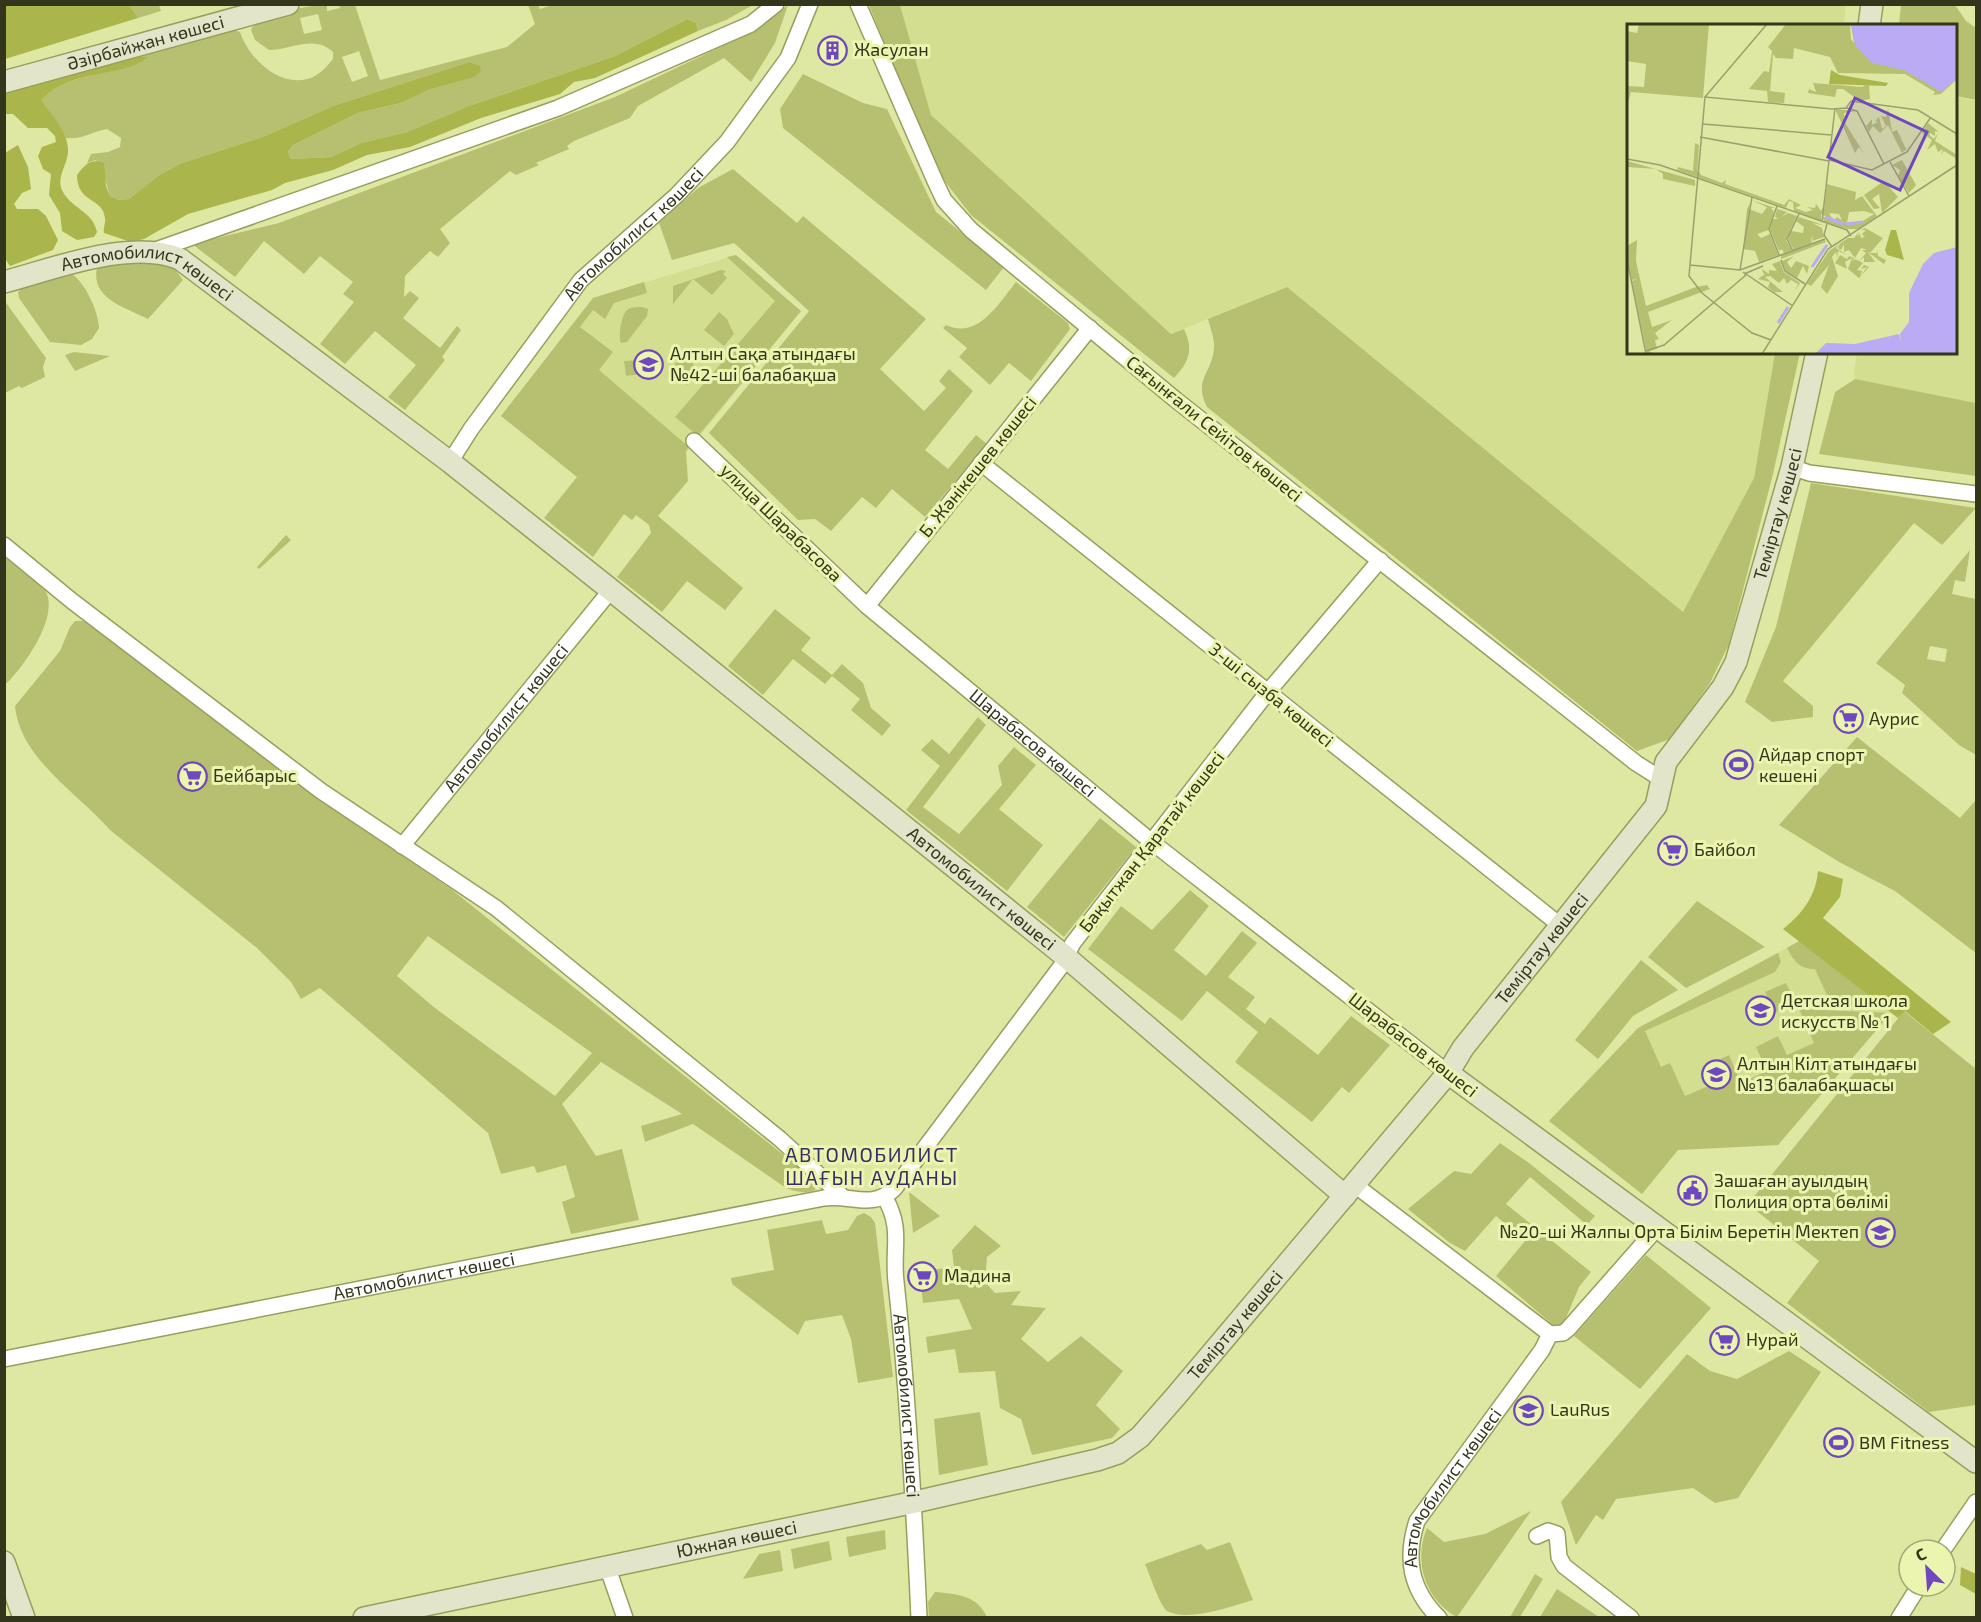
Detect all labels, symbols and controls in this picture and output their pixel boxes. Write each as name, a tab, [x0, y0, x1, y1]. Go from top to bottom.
street label: Әзірбайжан көшесі	[64, 10, 226, 74]
inset map	[1627, 24, 1957, 354]
building icon: Жасулан	[817, 34, 849, 66]
place label: Жасулан	[854, 38, 929, 60]
street label: Автомобилист көшесі	[558, 162, 707, 304]
street label: Автомобилист көшесі	[58, 240, 238, 305]
place label: Алтын Сақа атындағы №42-ші балабақша	[670, 342, 856, 385]
school or university icon: Алтын Сақа атындағы №42-ші балабақша	[633, 348, 665, 380]
street label: Сағынғали Сейітов көшесі	[1122, 350, 1307, 506]
street label: Б. Жәнікешев көшесі	[914, 391, 1041, 541]
street label: Теміртау көшесі	[1748, 446, 1806, 583]
street label: улица Шарабасова	[716, 459, 847, 586]
street label: 3-ші сызба көшесі	[1205, 637, 1338, 751]
street label: Автомобилист көшесі	[439, 639, 572, 796]
street label: Шарабасов көшесі	[965, 684, 1101, 801]
supermarket icon: Аурис	[1832, 703, 1864, 735]
place label: Аурис	[1869, 707, 1919, 729]
place label: Айдар спорт кешені	[1759, 743, 1865, 786]
street label: Бақытжан Қаратай көшесі	[1074, 747, 1229, 936]
sports icon: Айдар спорт кешені	[1722, 749, 1754, 781]
supermarket icon: Бейбарыс	[176, 760, 208, 792]
place label: Бейбарыс	[213, 764, 297, 786]
street label: Автомобилист көшесі	[903, 822, 1061, 955]
supermarket icon: Байбол	[1657, 834, 1689, 866]
place label: Байбол	[1694, 838, 1756, 860]
street label: Теміртау көшесі	[1490, 888, 1592, 1008]
street label: Шарабасов көшесі	[1345, 987, 1483, 1101]
place label: Детская школа искусств № 1	[1781, 989, 1908, 1032]
school or university icon: Детская школа искусств № 1	[1744, 995, 1776, 1027]
place label: Алтын Кілт атындағы №13 балабақшасы	[1737, 1052, 1917, 1095]
school or university icon: Алтын Кілт атындағы №13 балабақшасы	[1700, 1058, 1732, 1090]
district label: АВТОМОБИЛИСТ ШАҒЫН АУДАНЫ	[785, 1142, 959, 1189]
place label: Зашаған ауылдың Полиция орта бөлімі	[1714, 1169, 1888, 1212]
public building icon: Зашаған ауылдың Полиция орта бөлімі	[1677, 1175, 1709, 1207]
school or university icon: №20-ші Жалпы Орта Білім Беретін Мектеп	[1864, 1216, 1896, 1248]
place label: №20-ші Жалпы Орта Білім Беретін Мектеп	[1499, 1220, 1859, 1242]
street label: Автомобилист көшесі	[331, 1247, 516, 1304]
supermarket icon: Мадина	[907, 1260, 939, 1292]
place label: Мадина	[944, 1264, 1011, 1286]
street label: Теміртау көшесі	[1182, 1266, 1287, 1384]
street label: Автомобилист көшесі	[889, 1312, 925, 1498]
supermarket icon: Нурай	[1709, 1324, 1741, 1356]
place label: Нурай	[1746, 1328, 1799, 1350]
school or university icon: LauRus	[1513, 1394, 1545, 1426]
place label: LauRus	[1550, 1398, 1610, 1420]
street label: Автомобилист көшесі	[1399, 1404, 1506, 1569]
sports icon: BM Fitness	[1822, 1427, 1854, 1459]
place label: BM Fitness	[1859, 1431, 1949, 1453]
street label: Южная көшесі	[674, 1515, 799, 1562]
north arrow	[1897, 1538, 1957, 1598]
text: С	[1912, 1543, 1929, 1565]

